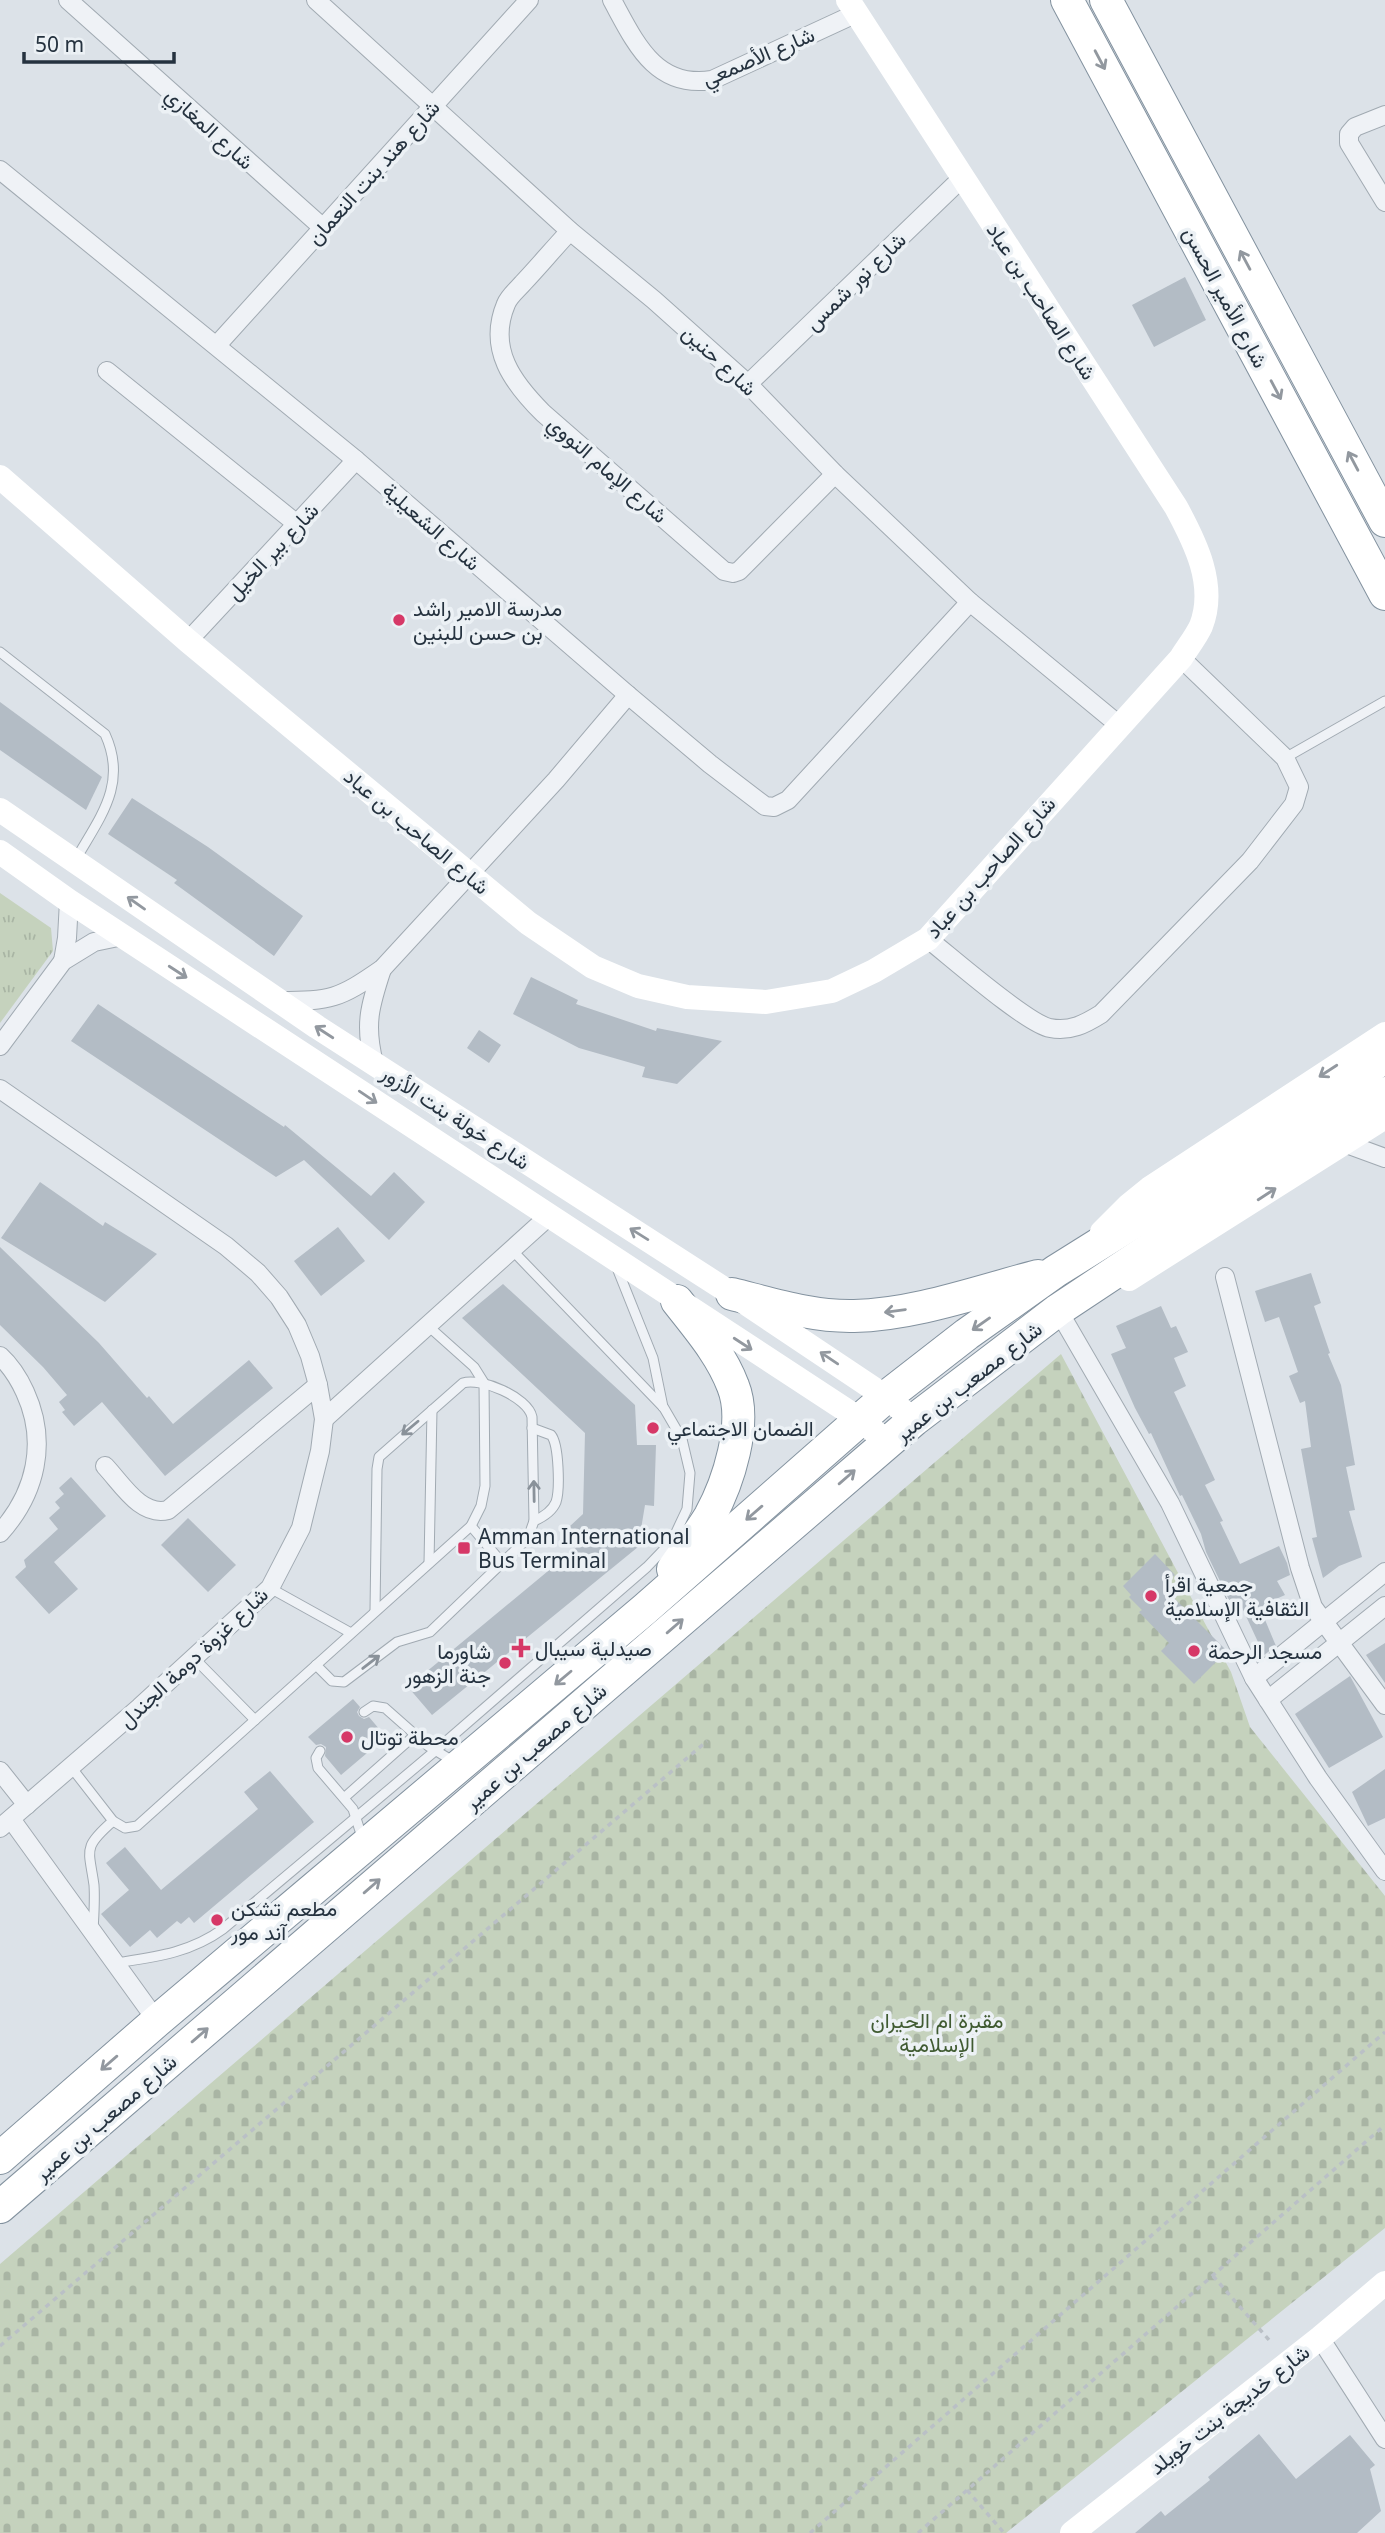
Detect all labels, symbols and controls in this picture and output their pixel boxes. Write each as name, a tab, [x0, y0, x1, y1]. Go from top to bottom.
street label: شارع الأصمعي	[697, 20, 820, 96]
scale bar	[24, 21, 175, 65]
text: 50 m	[35, 30, 84, 58]
one-way arrow	[1093, 49, 1107, 70]
street label: شارع المغازي	[157, 81, 260, 178]
street label: شارع هند بنت النعمان	[300, 94, 446, 251]
street label: شارع الصاحب بن عباد	[980, 217, 1103, 385]
street label: شارع الأمير الحسن	[1176, 222, 1275, 373]
street label: شارع نور شمس	[798, 226, 912, 337]
one-way arrow	[1238, 250, 1251, 271]
street label: شارع حنين	[676, 318, 763, 402]
one-way arrow	[1269, 380, 1283, 400]
street label: شارع الإمام النووي	[539, 409, 674, 532]
one-way arrow	[1346, 451, 1360, 471]
street label: شارع الشعيلية	[376, 476, 487, 577]
street label: شارع بير الخيل	[220, 496, 325, 606]
place label: مدرسة الامير راشد بن حسن للبنين	[413, 594, 562, 646]
marker: مدرسة الامير راشد بن حسن للبنين	[391, 612, 407, 628]
street label: شارع الصاحب بن عباد	[338, 762, 496, 901]
street label: شارع الصاحب بن عباد	[919, 790, 1062, 945]
one-way arrow	[127, 896, 147, 910]
one-way arrow	[168, 966, 188, 980]
one-way arrow	[315, 1024, 334, 1039]
street label: شارع خولة بنت الأزور	[375, 1058, 536, 1176]
one-way arrow	[1318, 1065, 1338, 1079]
one-way arrow	[358, 1091, 378, 1105]
one-way arrow	[1257, 1186, 1276, 1201]
one-way arrow	[629, 1227, 649, 1241]
one-way arrow	[884, 1305, 907, 1318]
street label: شارع مصعب بن عمير	[888, 1315, 1048, 1449]
one-way arrow	[972, 1317, 991, 1332]
one-way arrow	[732, 1337, 752, 1351]
one-way arrow	[820, 1351, 840, 1365]
place label: الضمان الاجتماعي	[667, 1414, 814, 1446]
one-way arrow	[401, 1420, 419, 1436]
marker: الضمان الاجتماعي	[645, 1420, 661, 1436]
one-way arrow	[838, 1469, 856, 1485]
one-way arrow	[527, 1480, 540, 1503]
one-way arrow	[745, 1505, 763, 1521]
place label: Amman International Bus Terminal	[478, 1522, 690, 1574]
marker: Amman International Bus Terminal	[456, 1540, 472, 1556]
place label: جمعية اقرأ الثقافية الإسلامية	[1165, 1570, 1309, 1623]
street label: شارع غزوة دومة الجندل	[112, 1580, 274, 1734]
marker: جمعية اقرأ الثقافية الإسلامية	[1143, 1588, 1159, 1604]
one-way arrow	[665, 1618, 683, 1634]
place label: صيدلية سيبال	[535, 1634, 652, 1662]
place label: شاورما جنة الزهور	[404, 1637, 491, 1689]
place label: مسجد الرحمة	[1208, 1637, 1322, 1665]
marker: صيدلية سيبال	[513, 1640, 529, 1656]
marker: مسجد الرحمة	[1186, 1643, 1202, 1659]
one-way arrow	[361, 1655, 379, 1670]
marker: شاورما جنة الزهور	[497, 1655, 513, 1671]
one-way arrow	[555, 1670, 573, 1686]
street label: شارع مصعب بن عمير	[457, 1676, 613, 1817]
place label: محطة توتال	[361, 1723, 459, 1751]
marker: محطة توتال	[339, 1729, 355, 1745]
one-way arrow	[363, 1878, 381, 1894]
place label: مطعم تشكن آند مور	[230, 1894, 337, 1946]
marker: مطعم تشكن آند مور	[209, 1912, 225, 1928]
park label: مقبرة ام الحيران الإسلامية	[871, 2006, 1003, 2059]
one-way arrow	[191, 2027, 209, 2043]
street label: شارع مصعب بن عمير	[27, 2047, 183, 2188]
one-way arrow	[101, 2055, 119, 2071]
street label: شارع خديجة بنت خويلد	[1143, 2338, 1316, 2481]

